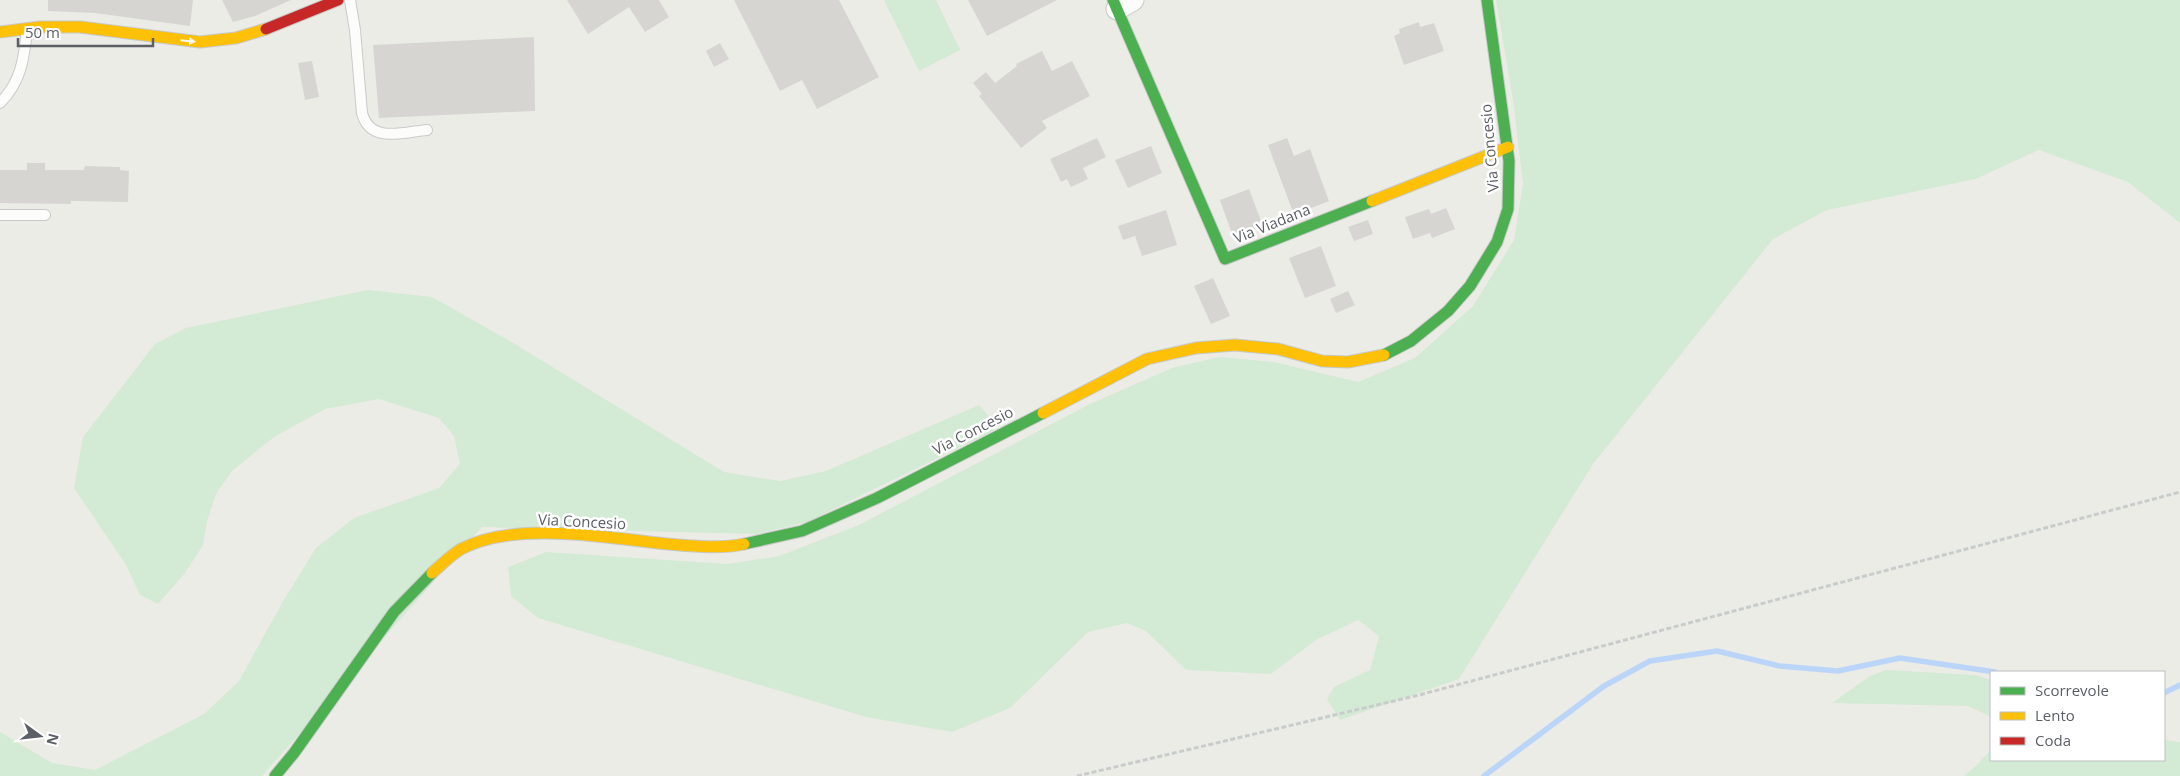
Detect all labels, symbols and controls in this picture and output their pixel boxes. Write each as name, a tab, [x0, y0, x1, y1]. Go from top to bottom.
scale bar	[18, 15, 152, 47]
text: 50 m	[25, 22, 60, 42]
one-way arrow	[180, 37, 196, 45]
street label: Via Concesio	[1475, 103, 1503, 193]
street label: Via Viadana	[1230, 199, 1313, 248]
street label: Via Concesio	[929, 401, 1016, 459]
street label: Via Concesio	[537, 509, 627, 533]
legend	[1990, 671, 2165, 761]
text: Scorrevole	[2035, 680, 2109, 700]
text: Lento	[2035, 705, 2075, 725]
north arrow	[15, 711, 65, 761]
text: Coda	[2035, 730, 2071, 750]
text: N	[42, 732, 64, 747]

